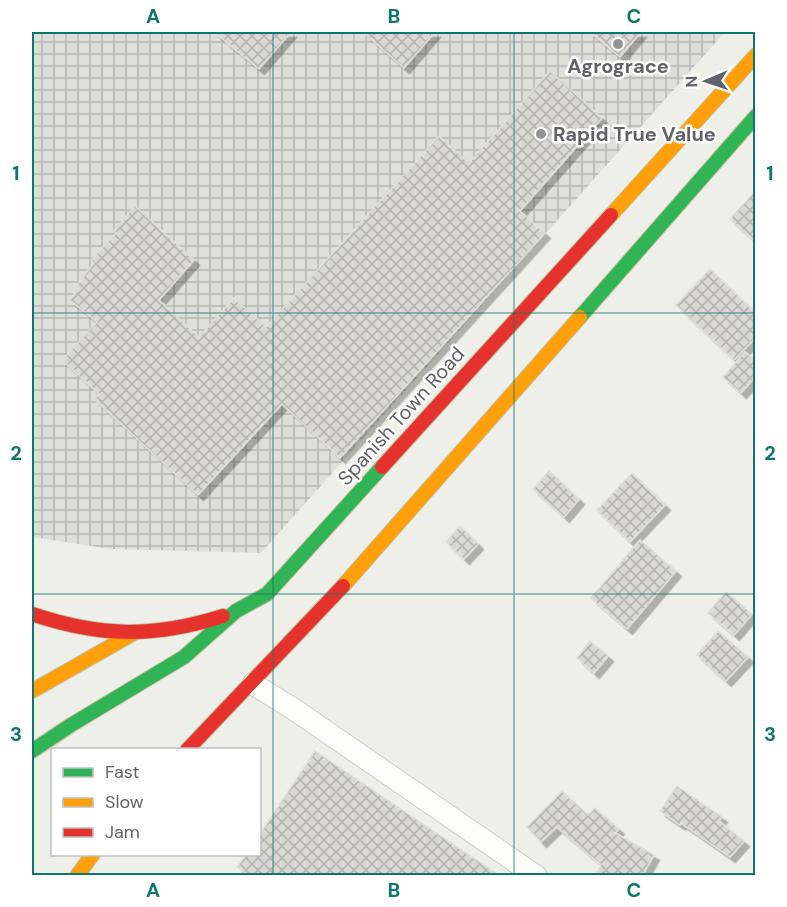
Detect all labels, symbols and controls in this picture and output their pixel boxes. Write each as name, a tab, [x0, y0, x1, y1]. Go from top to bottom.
text: A	[146, 3, 160, 29]
text: B	[388, 3, 400, 29]
text: C	[627, 3, 641, 29]
marker: Agrograce	[611, 37, 625, 51]
north arrow	[676, 51, 736, 111]
place label: Agrograce	[567, 53, 669, 79]
text: N	[681, 75, 702, 88]
place label: Rapid True Value	[553, 121, 716, 147]
marker: Rapid True Value	[534, 127, 548, 141]
text: 1	[12, 160, 20, 186]
text: 1	[766, 160, 774, 186]
street label: Spanish Town Road	[332, 341, 470, 491]
text: 2	[10, 440, 22, 466]
text: 2	[764, 440, 776, 466]
text: 3	[10, 721, 22, 747]
text: 3	[764, 721, 776, 747]
legend	[51, 748, 261, 856]
text: Fast	[105, 760, 140, 784]
text: Slow	[105, 790, 144, 814]
text: Jam	[105, 820, 140, 844]
text: A	[146, 877, 160, 903]
text: B	[388, 877, 400, 903]
text: C	[627, 877, 641, 903]

